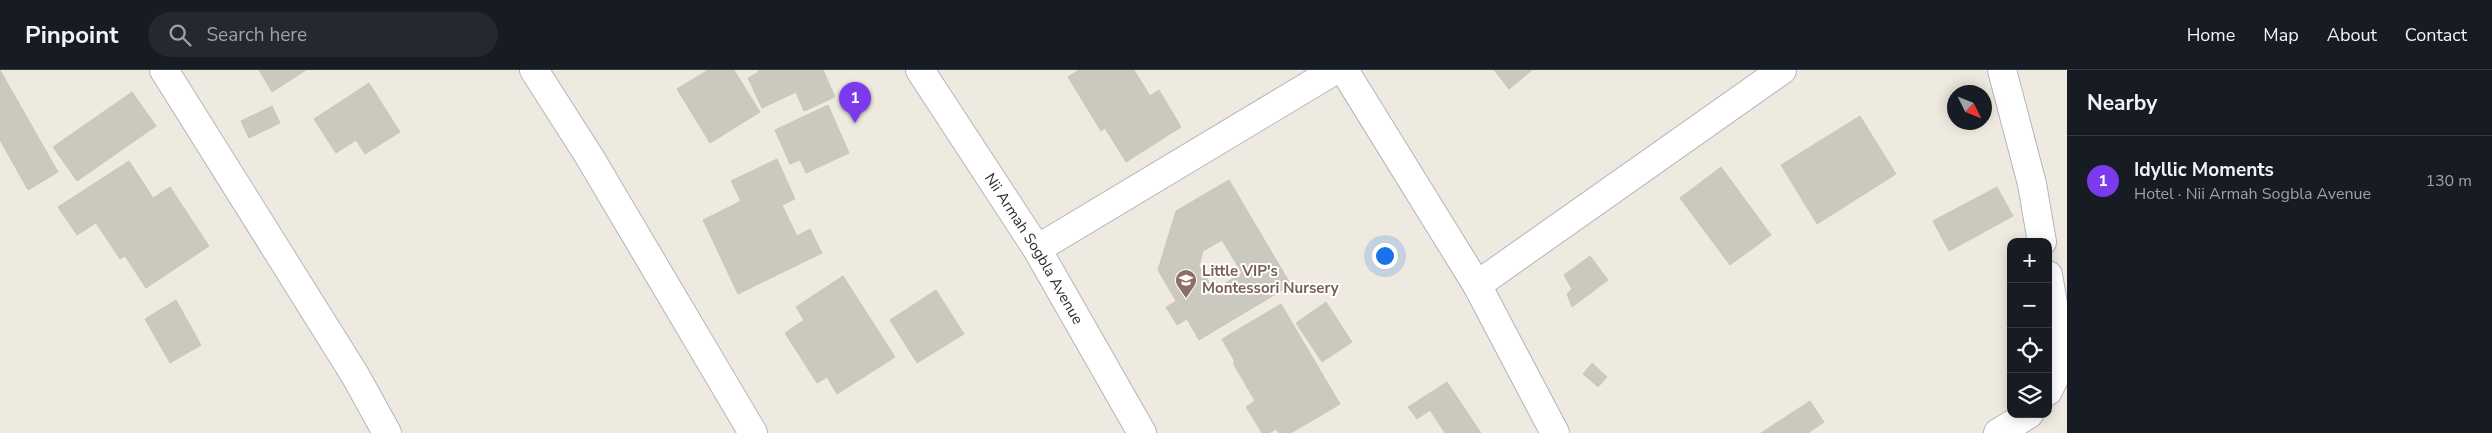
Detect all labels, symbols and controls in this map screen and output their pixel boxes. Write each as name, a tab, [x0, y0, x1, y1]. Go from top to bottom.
search box	[148, 12, 498, 57]
text: Pinpoint	[25, 19, 118, 51]
icon: search	[166, 21, 194, 49]
text: Search here	[206, 22, 307, 48]
text: Home	[2187, 23, 2235, 47]
text: Map	[2263, 23, 2299, 47]
text: About	[2327, 23, 2377, 47]
text: Contact	[2405, 23, 2467, 47]
pin: 1	[839, 82, 871, 123]
north arrow	[1947, 85, 1992, 130]
text: Nearby	[2087, 89, 2157, 117]
text: Idyllic Moments	[2134, 157, 2274, 183]
street label: Nii Armah Sogbla Avenue	[980, 169, 1088, 328]
text: 1	[2098, 170, 2108, 192]
text: 130 m	[2425, 170, 2472, 192]
text: Hotel · Nii Armah Sogbla Avenue	[2134, 183, 2371, 205]
map controls	[2007, 238, 2052, 418]
button: +	[2007, 238, 2052, 283]
your location	[1372, 243, 1398, 269]
place label: Little VIP's Montessori Nursery	[1202, 261, 1339, 298]
school or university icon: Little VIP's Montessori Nursery	[1174, 268, 1198, 299]
button: −	[2007, 283, 2052, 328]
button: locate	[2007, 328, 2052, 373]
button: layers	[2007, 373, 2052, 418]

